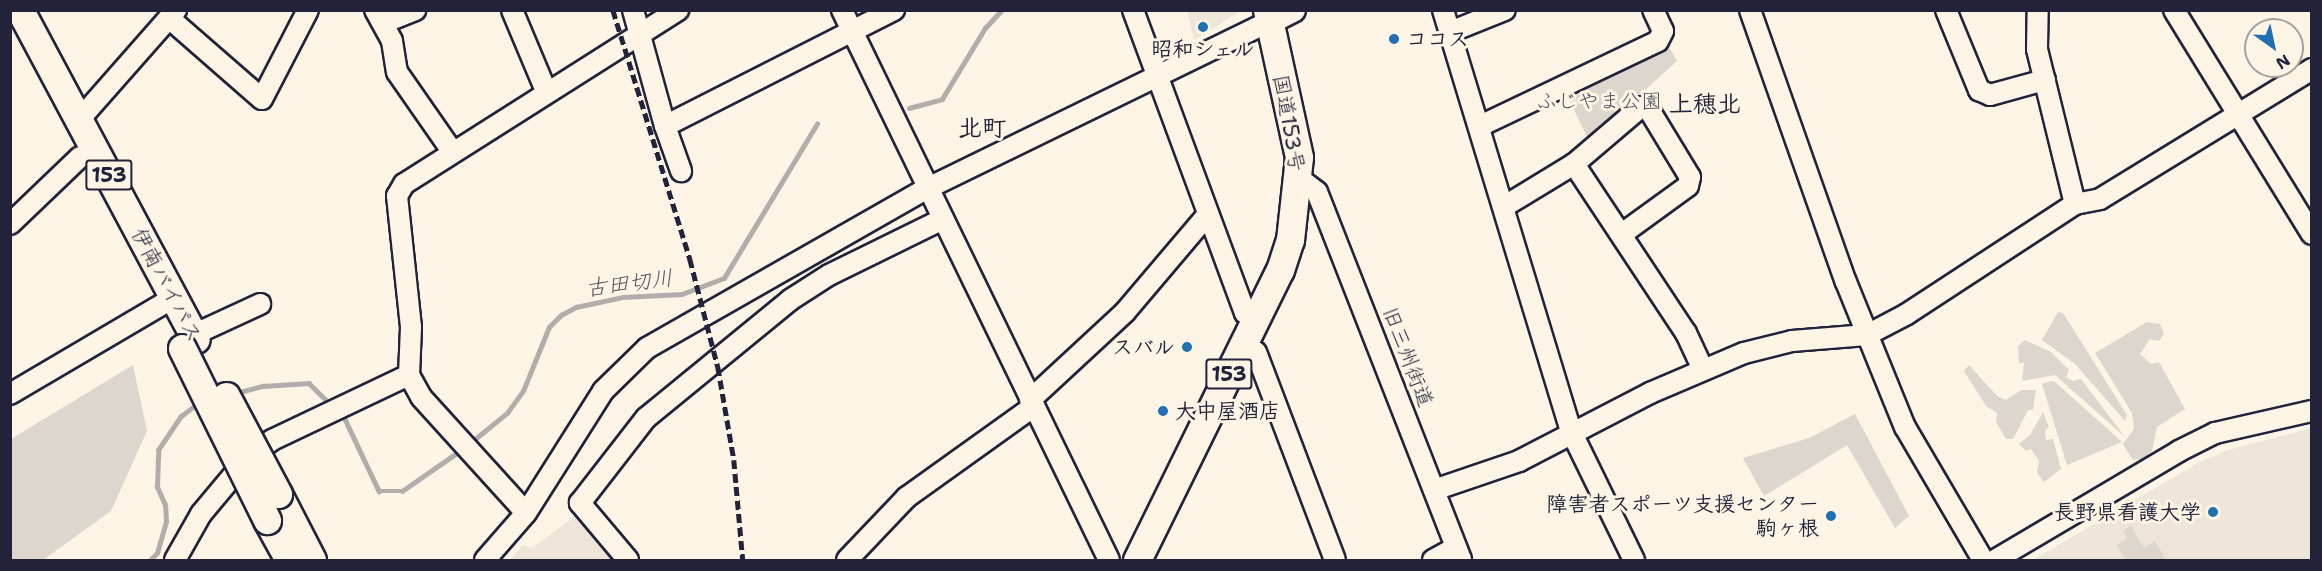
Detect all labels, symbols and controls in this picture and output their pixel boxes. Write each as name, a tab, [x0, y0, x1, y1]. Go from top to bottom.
north arrow	[2244, 18, 2304, 78]
marker: 昭和シェル	[1196, 20, 1210, 34]
place label: ココス	[1406, 26, 1469, 52]
marker: ココス	[1387, 32, 1401, 46]
place label: 昭和シェル	[1151, 36, 1255, 62]
text: N	[2272, 50, 2294, 74]
street label: 国道153号	[1268, 73, 1310, 173]
park label: ふじやま公園	[1536, 88, 1662, 114]
district label: 上穂北	[1669, 91, 1741, 119]
district label: 北町	[958, 115, 1006, 143]
road number: 153	[85, 158, 133, 192]
street label: 伊南バイパス	[126, 223, 208, 347]
water label: 古田切川	[584, 265, 674, 301]
street label: 旧三州街道	[1377, 303, 1439, 411]
place label: スバル	[1112, 334, 1175, 360]
marker: スバル	[1180, 340, 1194, 354]
road number: 153	[1205, 357, 1253, 391]
place label: 大中屋酒店	[1175, 398, 1280, 424]
marker: 大中屋酒店	[1156, 404, 1170, 418]
place label: 障害者スポーツ支援センター 駒ヶ根	[1546, 491, 1819, 541]
place label: 長野県看護大学	[2054, 499, 2201, 525]
marker: 長野県看護大学	[2206, 505, 2220, 519]
marker: 障害者スポーツ支援センター 駒ヶ根	[1824, 509, 1838, 523]

